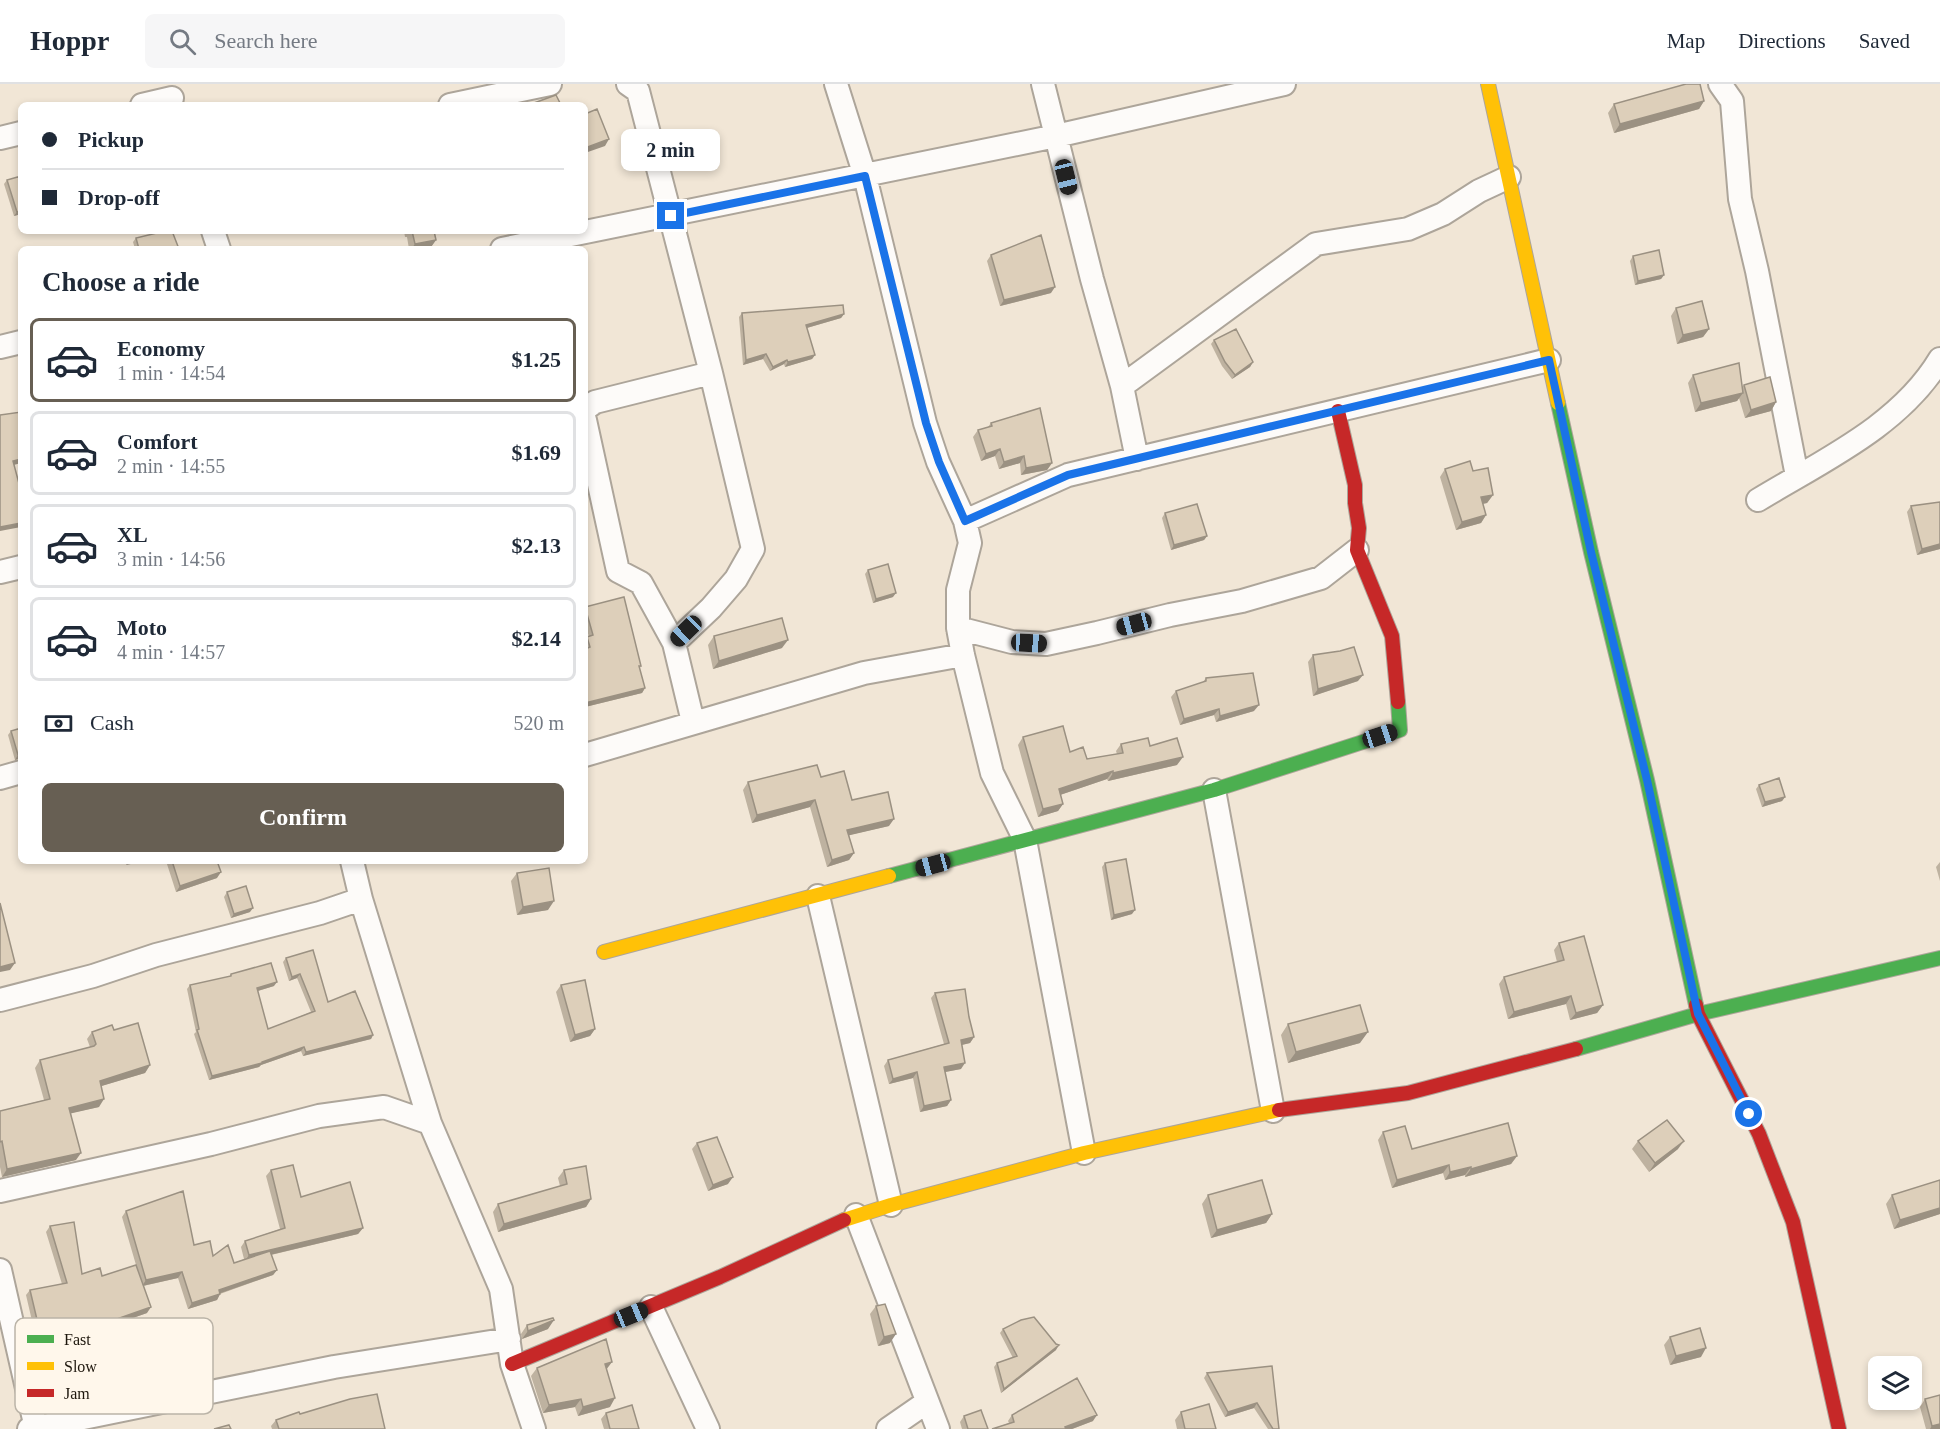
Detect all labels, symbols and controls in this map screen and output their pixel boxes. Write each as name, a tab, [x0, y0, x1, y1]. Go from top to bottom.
search box	[145, 14, 565, 68]
text: Hoppr	[30, 25, 109, 56]
icon: search	[166, 25, 199, 58]
text: Search here	[214, 28, 318, 53]
text: Map	[1667, 29, 1705, 53]
text: Directions	[1738, 29, 1826, 53]
text: Saved	[1859, 29, 1910, 53]
text: Pickup	[78, 127, 144, 152]
callout: 2 min	[622, 129, 720, 171]
text: 2 min	[646, 139, 695, 161]
car	[1053, 157, 1079, 197]
text: Drop-off	[78, 185, 159, 210]
route end	[657, 202, 684, 229]
text: Choose a ride	[42, 267, 200, 297]
icon: car	[45, 333, 99, 387]
text: Economy	[117, 336, 205, 361]
text: $1.25	[512, 347, 561, 372]
text: 1 min · 14:54	[117, 362, 225, 384]
icon: car	[45, 426, 99, 480]
text: Comfort	[117, 429, 198, 454]
text: $1.69	[512, 440, 561, 465]
text: 2 min · 14:55	[117, 455, 225, 477]
icon: car	[45, 519, 99, 573]
text: XL	[117, 522, 148, 547]
text: $2.13	[512, 533, 561, 558]
text: 3 min · 14:56	[117, 548, 225, 570]
car	[1114, 611, 1154, 637]
icon: car	[45, 612, 99, 666]
car	[667, 612, 705, 650]
text: Moto	[117, 615, 167, 640]
text: $2.14	[512, 626, 561, 651]
car	[1011, 633, 1047, 653]
text: 4 min · 14:57	[117, 641, 225, 663]
icon: cash	[42, 707, 75, 740]
text: Cash	[90, 710, 134, 735]
text: 520 m	[513, 712, 564, 734]
car	[1360, 722, 1400, 750]
button: Confirm	[42, 783, 564, 852]
car	[913, 852, 953, 878]
route start	[1735, 1100, 1762, 1127]
car	[611, 1300, 651, 1330]
legend	[15, 1318, 213, 1414]
text: Fast	[64, 1331, 91, 1348]
map controls	[1868, 1356, 1922, 1410]
button: layers	[1868, 1356, 1922, 1410]
text: Slow	[64, 1358, 97, 1375]
text: Jam	[64, 1385, 90, 1402]

